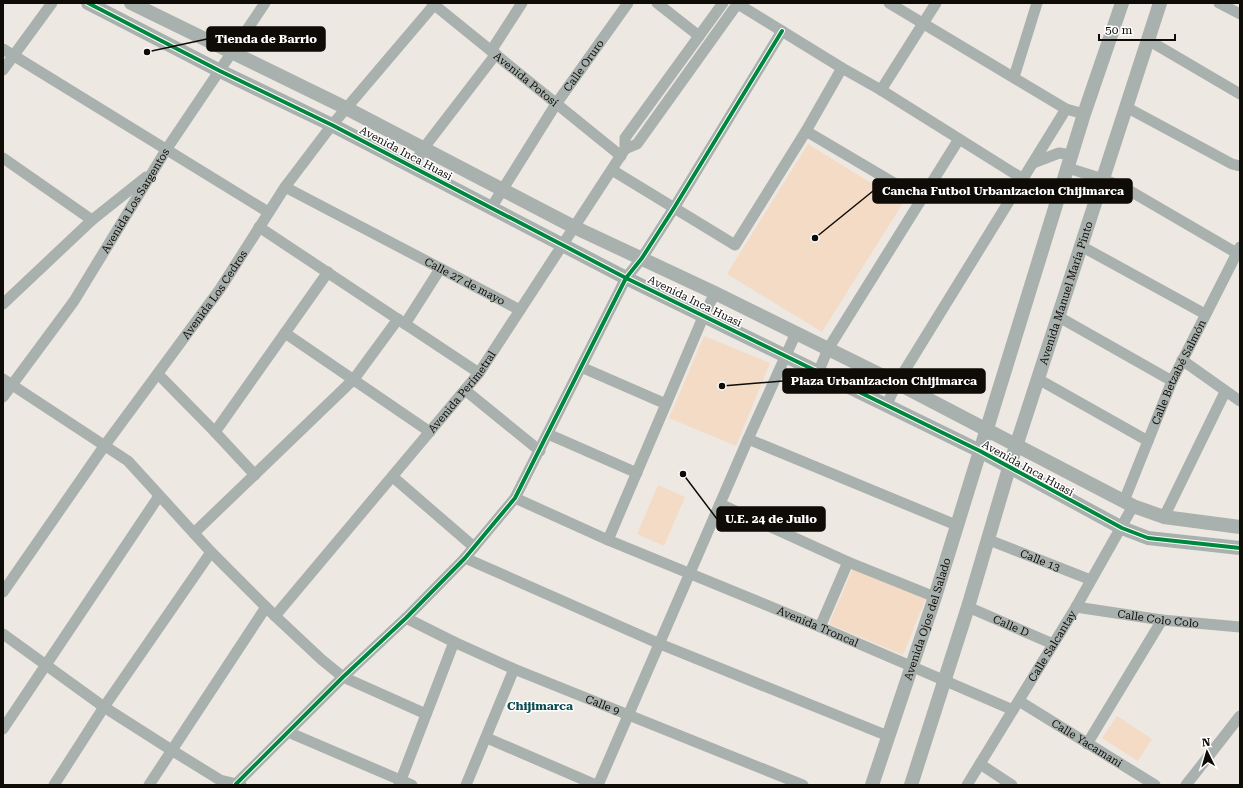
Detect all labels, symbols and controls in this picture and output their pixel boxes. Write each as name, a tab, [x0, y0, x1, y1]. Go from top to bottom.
scale bar	[1099, 16, 1175, 42]
text: 50 m	[1105, 23, 1132, 37]
callout: Tienda de Barrio	[207, 27, 325, 51]
text: Tienda de Barrio	[215, 32, 317, 46]
street label: Calle Oruro	[561, 37, 607, 94]
street label: Avenida Potosí	[491, 50, 561, 110]
street label: Avenida Inca Huasi	[357, 124, 455, 184]
street label: Avenida Los Sargentos	[99, 146, 172, 255]
callout: Cancha Futbol Urbanizacion Chijimarca	[873, 179, 1132, 203]
text: Cancha Futbol Urbanizacion Chijimarca	[882, 184, 1124, 198]
street label: Avenida Manuel María Pinto	[1037, 219, 1096, 366]
street label: Avenida Los Cedros	[179, 248, 250, 342]
street label: Calle 27 de mayo	[422, 255, 507, 308]
street label: Avenida Inca Huasi	[646, 273, 744, 330]
street label: Calle Betzabé Salmón	[1149, 318, 1209, 427]
street label: Avenida Perímetral	[426, 348, 499, 436]
callout: Plaza Urbanizacion Chijimarca	[783, 369, 985, 393]
text: Plaza Urbanizacion Chijimarca	[791, 374, 977, 388]
street label: Avenida Inca Huasi	[980, 438, 1076, 499]
callout: U.E. 24 de Julio	[717, 507, 825, 531]
text: U.E. 24 de Julio	[725, 512, 817, 526]
street label: Calle 13	[1018, 547, 1062, 574]
street label: Avenida Ojos del Salado	[902, 556, 954, 682]
street label: Avenida Troncal	[775, 604, 861, 650]
street label: Calle Colo Colo	[1116, 607, 1200, 630]
street label: Calle Salcantay	[1026, 608, 1080, 684]
street label: Calle D	[991, 613, 1031, 640]
street label: Calle 9	[583, 692, 621, 718]
district label: Chijimarca	[507, 699, 573, 713]
street label: Calle Yacamani	[1049, 717, 1125, 770]
north arrow	[1187, 732, 1227, 772]
text: N	[1201, 736, 1211, 749]

